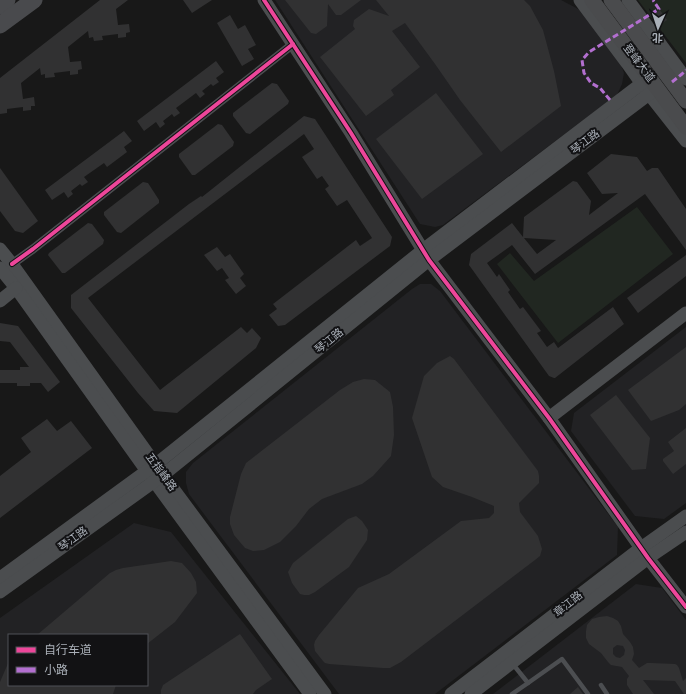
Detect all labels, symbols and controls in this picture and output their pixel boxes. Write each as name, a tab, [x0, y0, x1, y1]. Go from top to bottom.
north arrow	[638, 8, 678, 48]
text: 北	[652, 31, 663, 44]
street label: 登峰大道	[621, 42, 657, 84]
street label: 琴江路	[568, 127, 602, 157]
street label: 琴江路	[312, 326, 346, 356]
street label: 五指峰路	[143, 450, 179, 494]
street label: 琴江路	[56, 524, 90, 554]
street label: 章江路	[551, 589, 585, 619]
legend	[8, 634, 148, 686]
text: 自行车道	[44, 643, 92, 657]
text: 小路	[44, 663, 68, 677]

